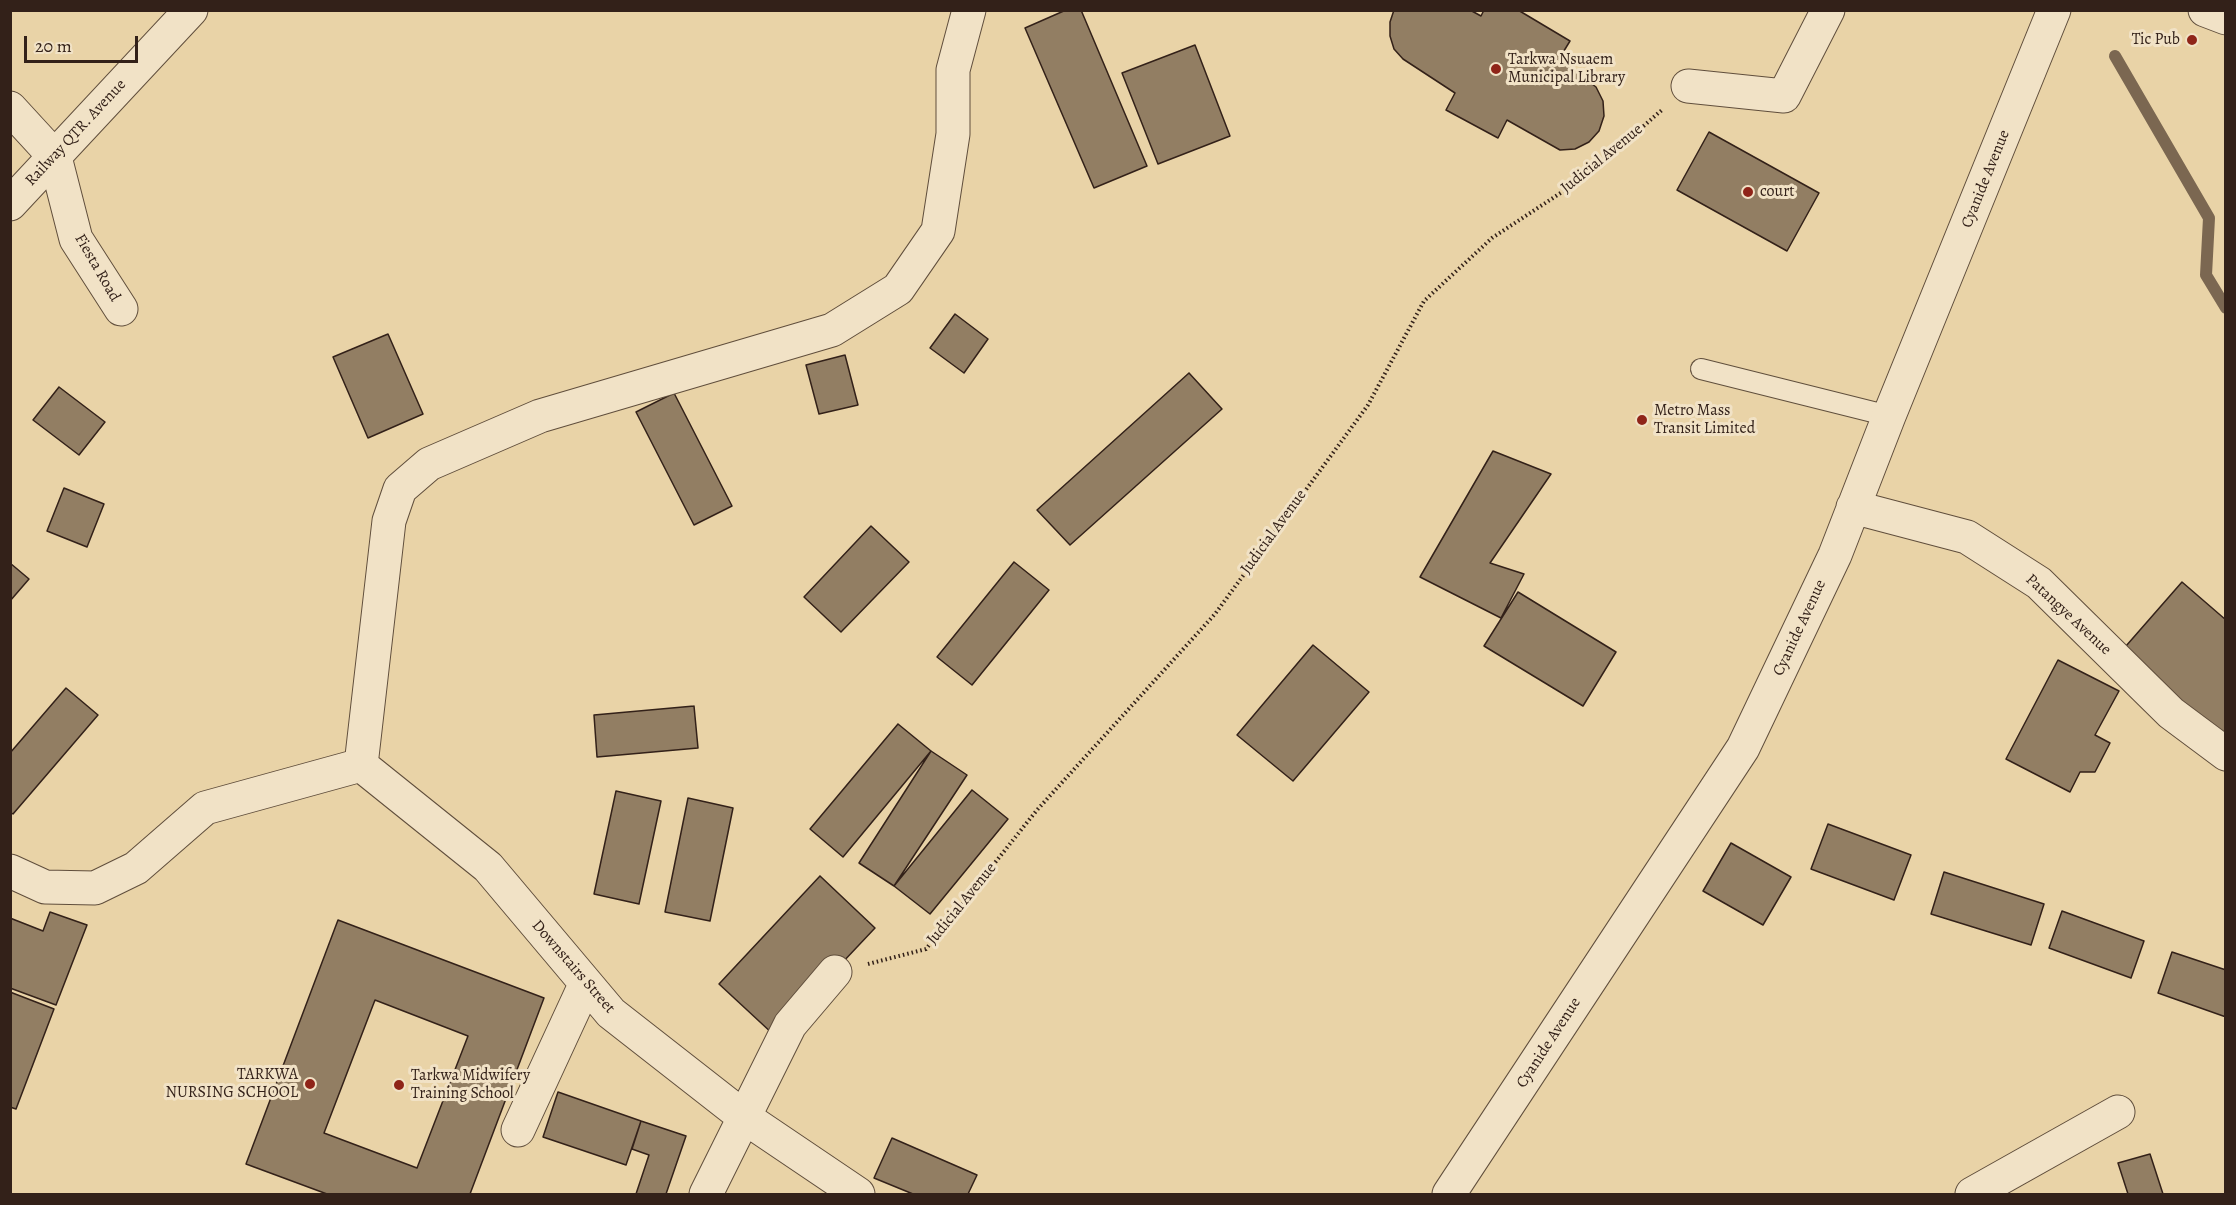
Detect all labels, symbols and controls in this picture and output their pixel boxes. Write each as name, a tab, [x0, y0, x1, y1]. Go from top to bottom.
scale bar	[27, 24, 141, 62]
place label: Tic Pub	[2132, 30, 2180, 50]
marker: Tic Pub	[2185, 33, 2199, 47]
text: 20 m	[35, 34, 72, 58]
place label: Tarkwa Nsuaem Municipal Library	[1508, 50, 1625, 88]
marker: Tarkwa Nsuaem Municipal Library	[1489, 62, 1503, 76]
street label: Railway QTR. Avenue	[22, 76, 130, 190]
street label: Judicial Avenue	[1557, 120, 1647, 198]
street label: Cyanide Avenue	[1958, 127, 2014, 231]
place label: court	[1760, 182, 1795, 202]
marker: court	[1741, 185, 1755, 199]
street label: Fiesta Road	[70, 231, 124, 305]
place label: Metro Mass Transit Limited	[1654, 401, 1755, 439]
marker: Metro Mass Transit Limited	[1635, 413, 1649, 427]
street label: Judicial Avenue	[1237, 486, 1311, 578]
street label: Patangye Avenue	[2021, 570, 2115, 660]
street label: Cyanide Avenue	[1769, 577, 1831, 679]
street label: Judicial Avenue	[923, 859, 1001, 949]
street label: Downstairs Street	[527, 916, 619, 1018]
street label: Cyanide Avenue	[1513, 994, 1585, 1092]
place label: TARKWA NURSING SCHOOL	[165, 1065, 298, 1103]
place label: Tarkwa Midwifery Training School	[411, 1066, 530, 1104]
marker: TARKWA NURSING SCHOOL	[303, 1077, 317, 1091]
marker: Tarkwa Midwifery Training School	[392, 1078, 406, 1092]

